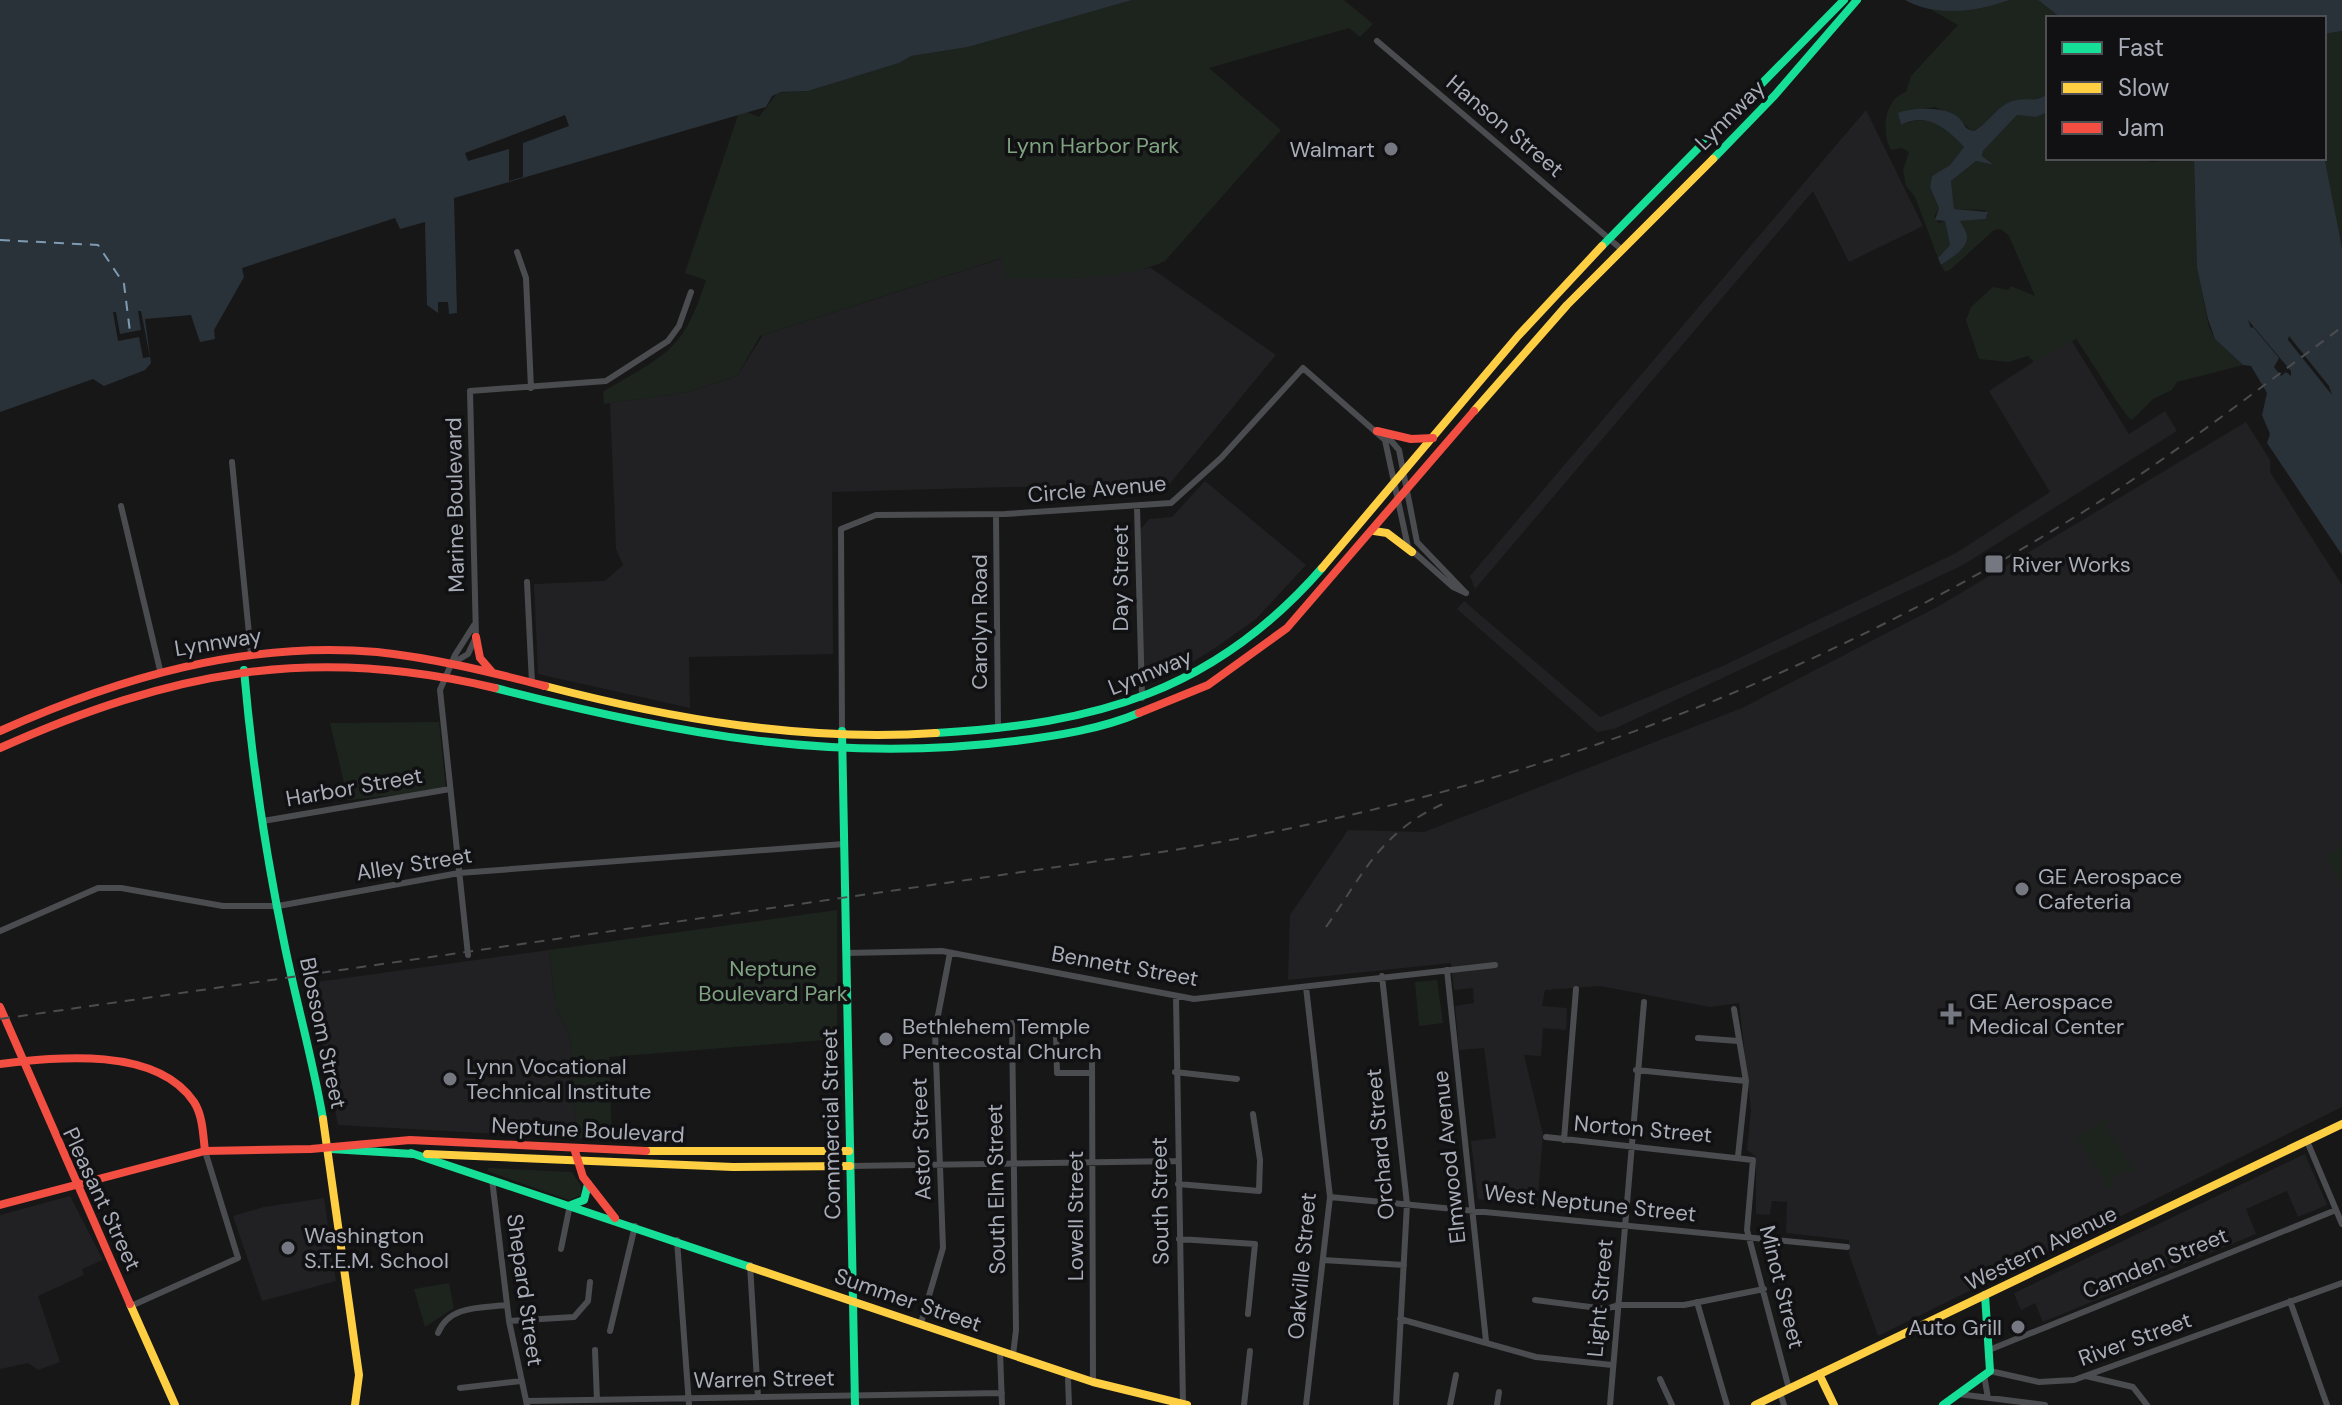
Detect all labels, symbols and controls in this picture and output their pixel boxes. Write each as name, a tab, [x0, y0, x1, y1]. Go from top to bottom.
legend	[2046, 16, 2326, 160]
text: Fast	[2118, 32, 2164, 63]
street label: Hanson Street	[1440, 68, 1570, 184]
text: Slow	[2118, 72, 2169, 103]
street label: Lynnway	[1689, 74, 1771, 156]
text: Jam	[2118, 112, 2164, 143]
park label: Lynn Harbor Park	[1007, 131, 1179, 160]
place label: Walmart	[1290, 135, 1375, 164]
marker: Walmart	[1382, 140, 1400, 158]
street label: Marine Boulevard	[439, 417, 471, 593]
street label: Circle Avenue	[1026, 468, 1168, 510]
street label: Day Street	[1106, 524, 1135, 632]
place label: River Works	[2012, 550, 2131, 579]
marker: River Works	[1983, 553, 2005, 575]
street label: Carolyn Road	[965, 554, 994, 690]
street label: Lynnway	[172, 621, 264, 663]
street label: Lynnway	[1104, 642, 1196, 702]
street label: Harbor Street	[283, 761, 425, 813]
street label: Alley Street	[354, 841, 474, 887]
place label: GE Aerospace Cafeteria	[2038, 862, 2182, 916]
marker: GE Aerospace Cafeteria	[2013, 880, 2031, 898]
street label: Bennett Street	[1049, 939, 1201, 993]
park label: Neptune Boulevard Park	[698, 954, 848, 1008]
street label: Blossom Street	[293, 955, 353, 1111]
place label: GE Aerospace Medical Center	[1969, 987, 2124, 1041]
marker: GE Aerospace Medical Center	[1940, 1003, 1962, 1025]
place label: Bethlehem Temple Pentecostal Church	[902, 1012, 1102, 1066]
street label: Commercial Street	[815, 1028, 847, 1220]
marker: Bethlehem Temple Pentecostal Church	[877, 1030, 895, 1048]
place label: Lynn Vocational Technical Institute	[466, 1052, 652, 1106]
street label: Orchard Street	[1359, 1067, 1401, 1221]
street label: Elmwood Avenue	[1425, 1069, 1473, 1245]
marker: Lynn Vocational Technical Institute	[441, 1070, 459, 1088]
street label: Astor Street	[904, 1077, 938, 1201]
street label: South Elm Street	[980, 1103, 1012, 1275]
street label: Norton Street	[1573, 1109, 1713, 1149]
street label: Neptune Boulevard	[491, 1110, 685, 1150]
street label: Pleasant Street	[56, 1123, 148, 1275]
street label: South Street	[1144, 1137, 1176, 1265]
street label: Lowell Street	[1061, 1151, 1090, 1281]
street label: West Neptune Street	[1482, 1177, 1698, 1229]
street label: Oakville Street	[1281, 1191, 1323, 1341]
street label: Western Avenue	[1960, 1199, 2122, 1297]
street label: Shepard Street	[500, 1212, 550, 1368]
place label: Washington S.T.E.M. School	[304, 1221, 449, 1275]
street label: Camden Street	[2078, 1221, 2232, 1305]
street label: Minot Street	[1753, 1222, 1811, 1352]
street label: Light Street	[1580, 1238, 1620, 1358]
marker: Washington S.T.E.M. School	[279, 1239, 297, 1257]
street label: Summer Street	[831, 1261, 985, 1339]
street label: River Street	[2074, 1305, 2196, 1373]
place label: Auto Grill	[1908, 1313, 2002, 1342]
marker: Auto Grill	[2009, 1318, 2027, 1336]
street label: Warren Street	[693, 1363, 835, 1395]

